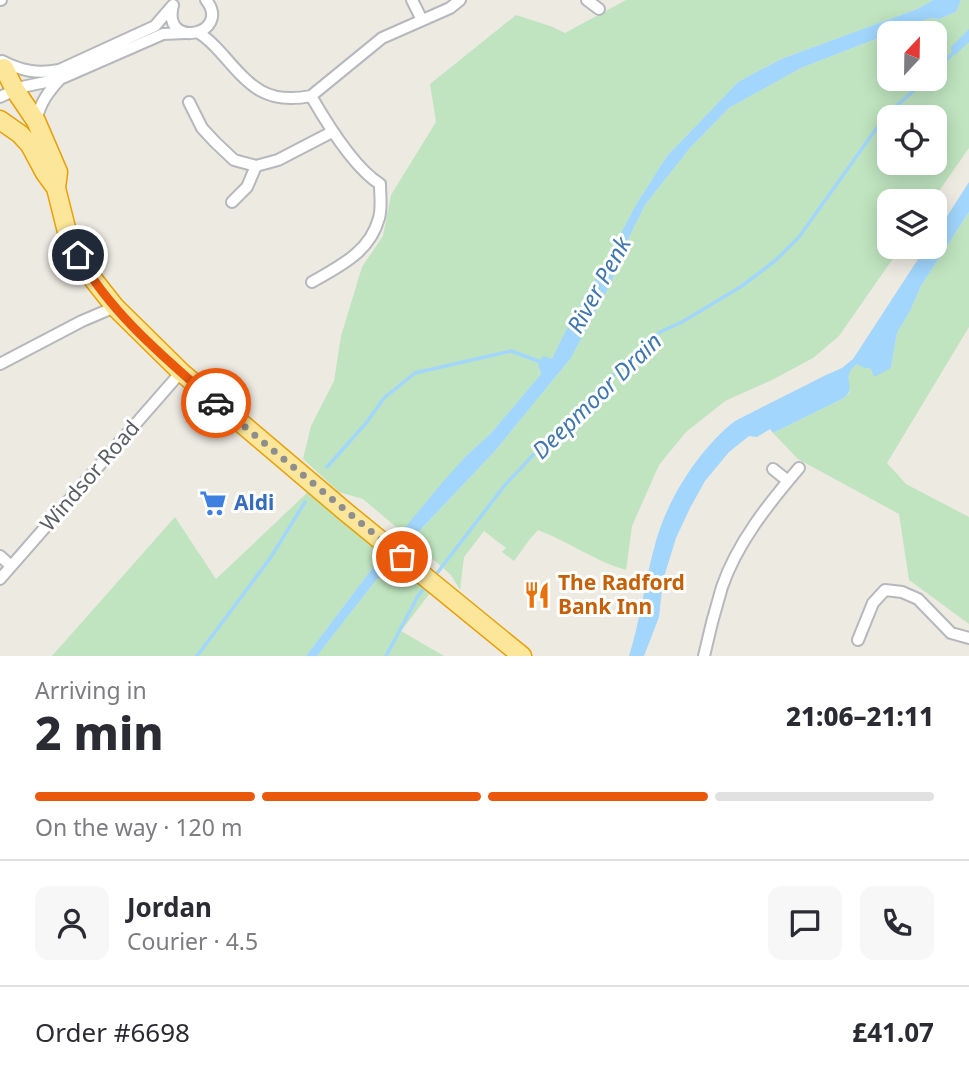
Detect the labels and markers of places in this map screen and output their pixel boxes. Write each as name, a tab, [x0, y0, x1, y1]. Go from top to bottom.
pin	[48, 225, 108, 285]
supermarket icon: Aldi	[198, 488, 228, 518]
place label: Aldi	[234, 488, 274, 516]
pin	[372, 527, 432, 587]
place label: The Radford Bank Inn	[558, 568, 685, 620]
restaurant icon: The Radford Bank Inn	[522, 580, 552, 610]

